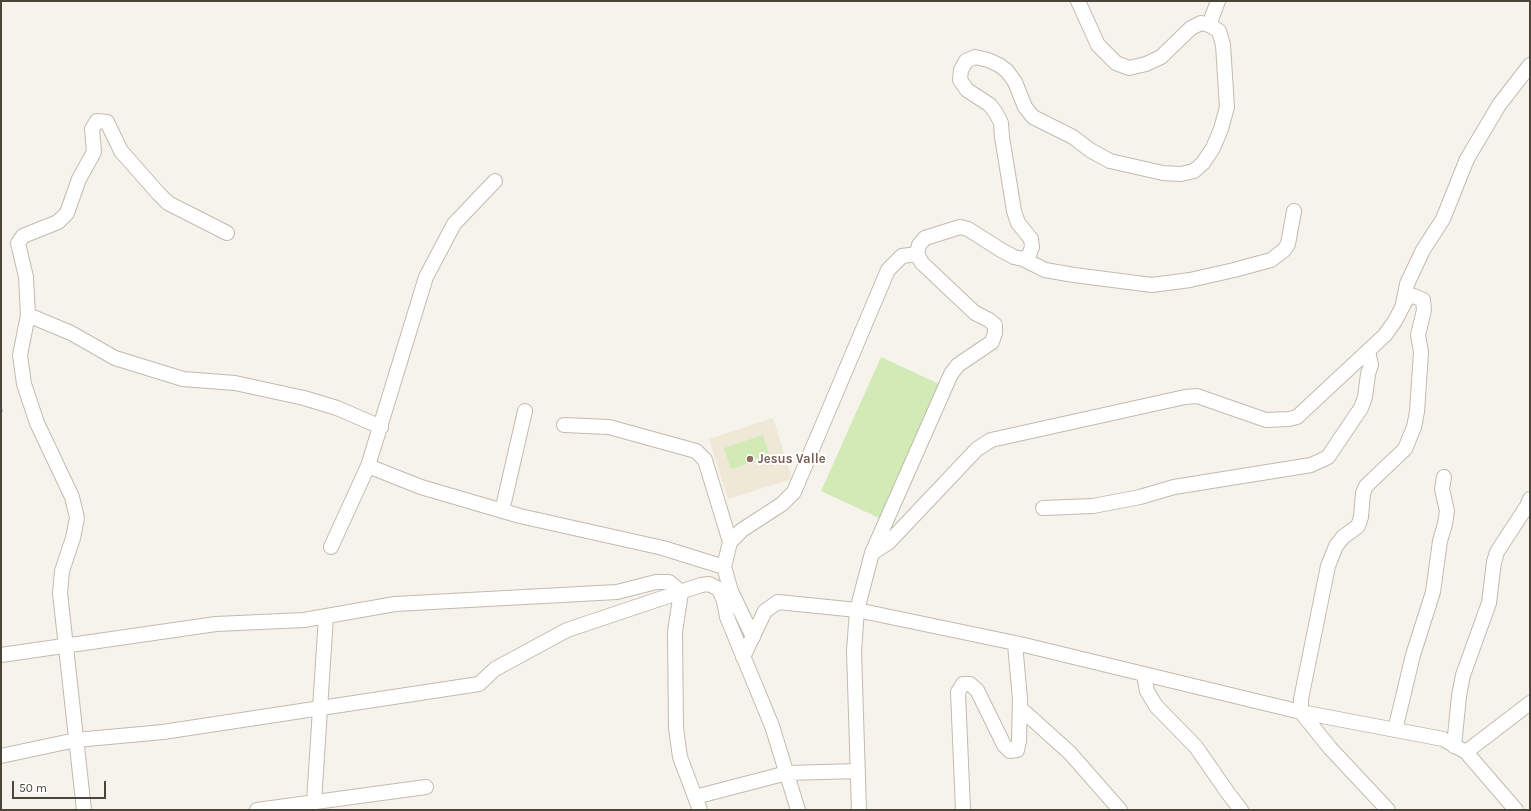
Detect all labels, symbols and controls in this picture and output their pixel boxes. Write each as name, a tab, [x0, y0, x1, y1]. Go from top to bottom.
place label: Jesus Valle	[758, 451, 826, 467]
marker: Jesus Valle	[745, 454, 755, 464]
scale bar	[14, 773, 108, 799]
text: 50 m	[19, 781, 47, 795]

